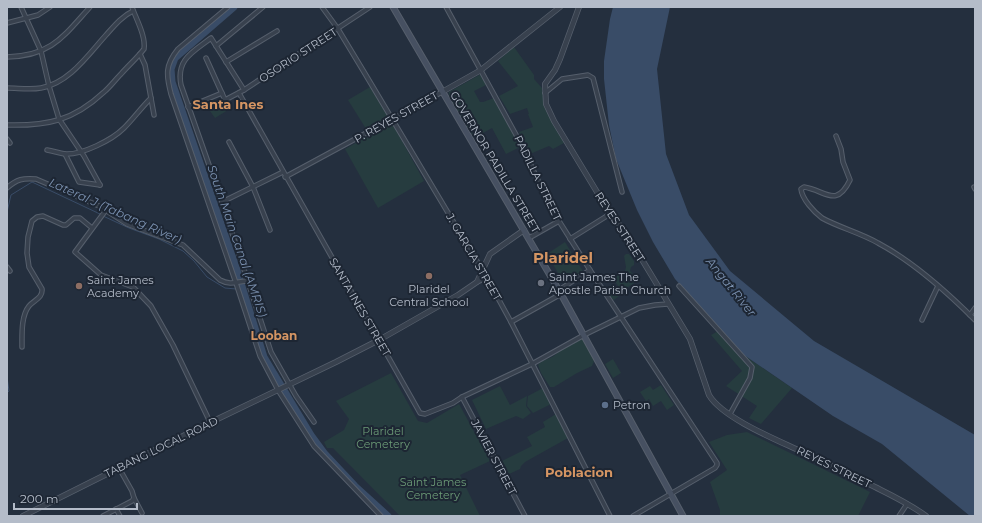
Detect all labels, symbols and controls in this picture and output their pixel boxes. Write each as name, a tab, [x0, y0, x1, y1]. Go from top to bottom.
street label: OSORIO STREET	[256, 24, 340, 86]
street label: P. REYES STREET	[352, 88, 441, 146]
street label: GOVERNOR PADILLA STREET	[447, 89, 543, 235]
district label: Santa Ines	[193, 96, 264, 112]
street label: PADILLA STREET	[512, 133, 564, 223]
water label: South Main Canal (AMRIS)	[204, 163, 271, 319]
water label: Lateral J (Tabang River)	[47, 175, 184, 247]
street label: REYES STREET	[592, 189, 648, 265]
street label: J. GARCIA STREET	[443, 210, 505, 304]
district label: Plaridel	[533, 248, 593, 267]
water label: Angat River	[702, 253, 760, 319]
street label: SANTA INES STREET	[326, 255, 394, 359]
place label: Saint James The Apostle Parish Church	[549, 270, 671, 297]
marker: Plaridel Central School	[424, 271, 434, 281]
place label: Saint James Academy	[87, 273, 154, 300]
marker: Saint James The Apostle Parish Church	[536, 278, 546, 288]
marker: Saint James Academy	[74, 281, 84, 291]
place label: Plaridel Central School	[389, 282, 469, 309]
district label: Looban	[251, 328, 297, 343]
place label: Petron	[613, 398, 650, 412]
marker: Petron	[600, 400, 610, 410]
street label: TABANG LOCAL ROAD	[102, 413, 220, 481]
street label: JAVIER STREET	[468, 416, 520, 498]
park label: Plaridel Cemetery	[356, 424, 410, 451]
street label: REYES STREET	[795, 443, 874, 491]
district label: Poblacion	[545, 464, 613, 480]
park label: Saint James Cemetery	[400, 475, 467, 502]
scale bar	[14, 485, 137, 511]
text: 200 m	[20, 491, 59, 506]

